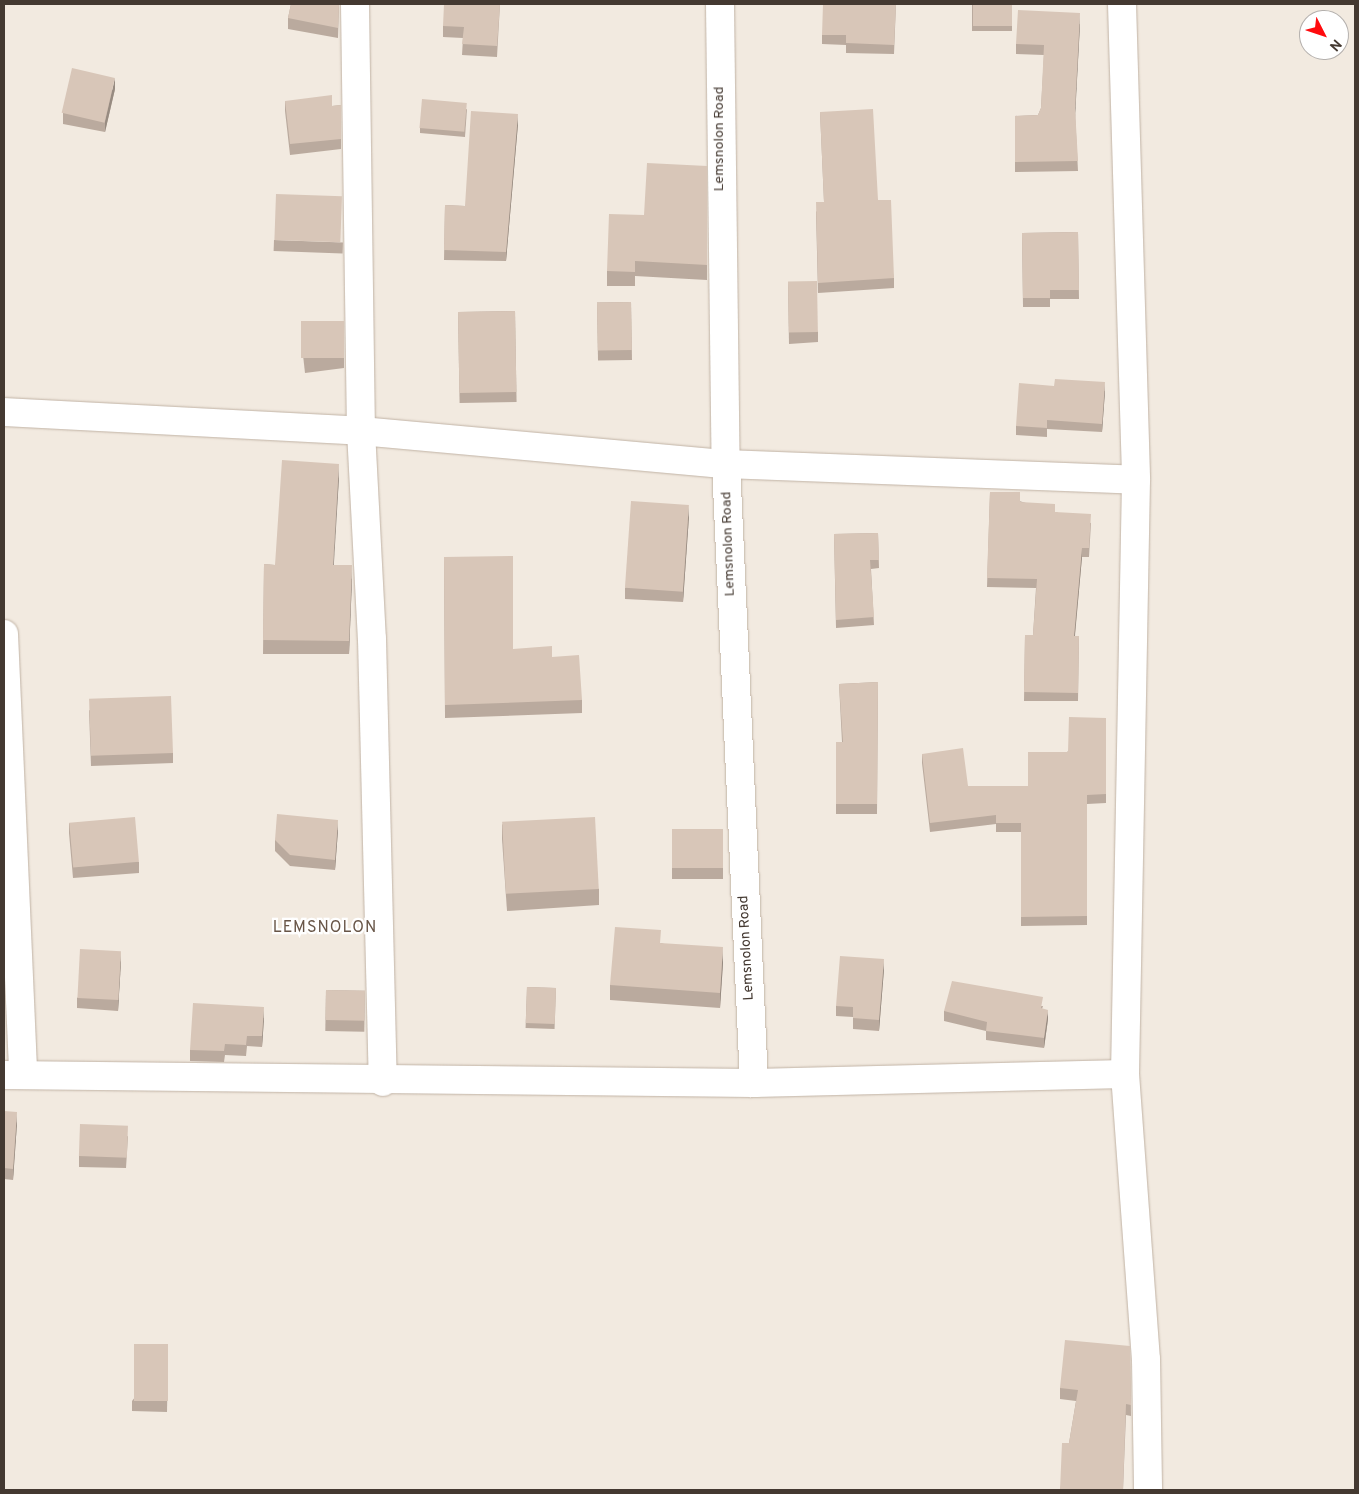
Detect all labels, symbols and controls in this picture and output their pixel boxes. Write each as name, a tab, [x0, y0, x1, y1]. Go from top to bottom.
north arrow	[1299, 10, 1349, 60]
text: N	[1325, 35, 1345, 54]
street label: Lemsnolon Road	[712, 87, 728, 191]
street label: Lemsnolon Road	[719, 491, 739, 597]
street label: Lemsnolon Road	[736, 895, 758, 1001]
district label: LEMSNOLON	[272, 918, 378, 938]

